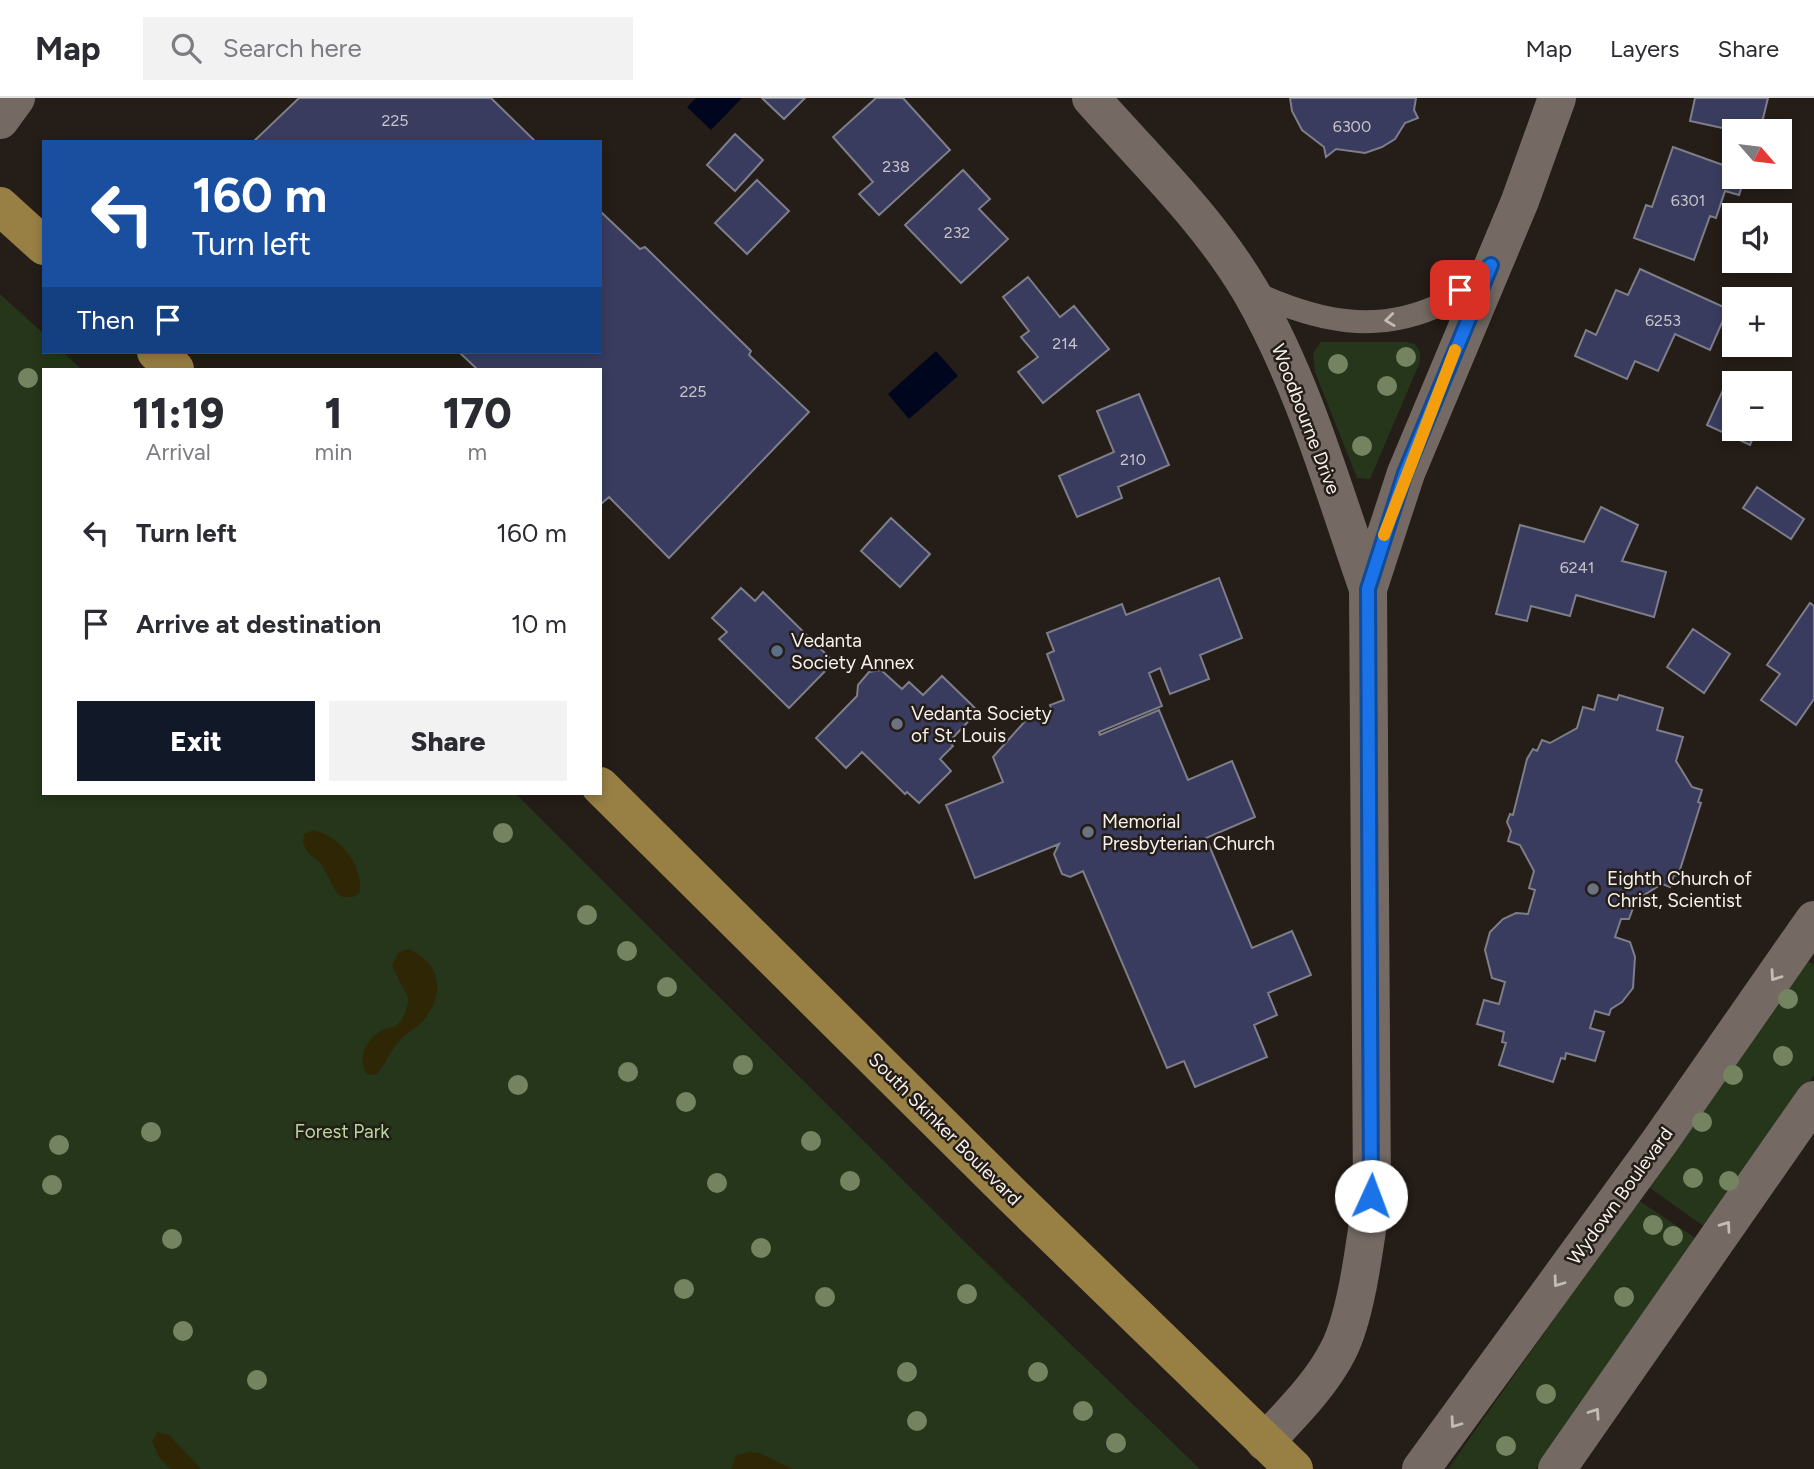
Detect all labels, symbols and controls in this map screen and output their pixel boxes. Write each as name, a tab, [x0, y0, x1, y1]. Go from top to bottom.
search box	[143, 17, 633, 80]
text: Map	[35, 29, 101, 68]
icon: search	[167, 29, 205, 67]
text: Search here	[223, 32, 362, 64]
text: Map	[1525, 34, 1572, 63]
text: Layers	[1610, 34, 1679, 63]
text: Share	[1717, 34, 1779, 63]
house number: 225	[381, 111, 409, 130]
house number: 6300	[1333, 117, 1371, 136]
north arrow	[1722, 119, 1792, 189]
map controls	[1722, 119, 1792, 441]
house number: 238	[882, 157, 910, 176]
text: 160 m	[192, 165, 327, 224]
icon: left	[77, 168, 168, 259]
house number: 6301	[1671, 191, 1705, 210]
button: sound	[1722, 203, 1792, 273]
house number: 232	[944, 223, 970, 242]
text: Turn left	[192, 225, 311, 263]
pin	[1430, 260, 1490, 320]
icon: arrive	[1441, 271, 1479, 309]
button: +	[1722, 287, 1792, 357]
icon: arrive	[149, 301, 187, 339]
text: Then	[77, 304, 135, 336]
house number: 6253	[1645, 311, 1681, 330]
one-way arrow	[1384, 312, 1396, 327]
house number: 214	[1052, 334, 1078, 353]
street label: Woodbourne Drive	[1267, 340, 1345, 498]
button: −	[1722, 371, 1792, 441]
house number: 225	[679, 382, 707, 401]
text: 11:19	[132, 388, 224, 439]
text: 1	[325, 388, 342, 439]
text: 170	[443, 388, 512, 439]
text: Arrival	[146, 438, 211, 466]
text: min	[315, 438, 352, 466]
text: m	[467, 438, 487, 466]
house number: 210	[1120, 450, 1146, 469]
icon: left	[77, 514, 115, 552]
text: Turn left	[136, 517, 237, 549]
text: 160 m	[496, 517, 567, 549]
house number: 6241	[1560, 558, 1594, 577]
icon: arrive	[77, 605, 115, 643]
text: Arrive at destination	[136, 608, 381, 640]
text: 10 m	[511, 608, 567, 640]
place label: Vedanta Society Annex	[791, 629, 914, 674]
marker: Vedanta Society Annex	[769, 643, 785, 659]
button: Exit	[77, 701, 315, 781]
button: Share	[329, 701, 567, 781]
place label: Vedanta Society of St. Louis	[911, 702, 1052, 747]
marker: Vedanta Society of St. Louis	[889, 716, 905, 732]
place label: Memorial Presbyterian Church	[1102, 810, 1275, 855]
marker: Memorial Presbyterian Church	[1080, 824, 1096, 840]
place label: Eighth Church of Christ, Scientist	[1607, 867, 1752, 912]
marker: Eighth Church of Christ, Scientist	[1585, 881, 1601, 897]
one-way arrow	[1771, 968, 1783, 981]
street label: South Skinker Boulevard	[864, 1048, 1026, 1210]
park label: Forest Park	[295, 1120, 390, 1143]
street label: Wydown Boulevard	[1562, 1123, 1678, 1269]
position arrow	[1334, 1159, 1408, 1233]
one-way arrow	[1718, 1221, 1730, 1234]
one-way arrow	[1554, 1274, 1567, 1287]
one-way arrow	[1587, 1408, 1600, 1421]
one-way arrow	[1450, 1415, 1463, 1428]

